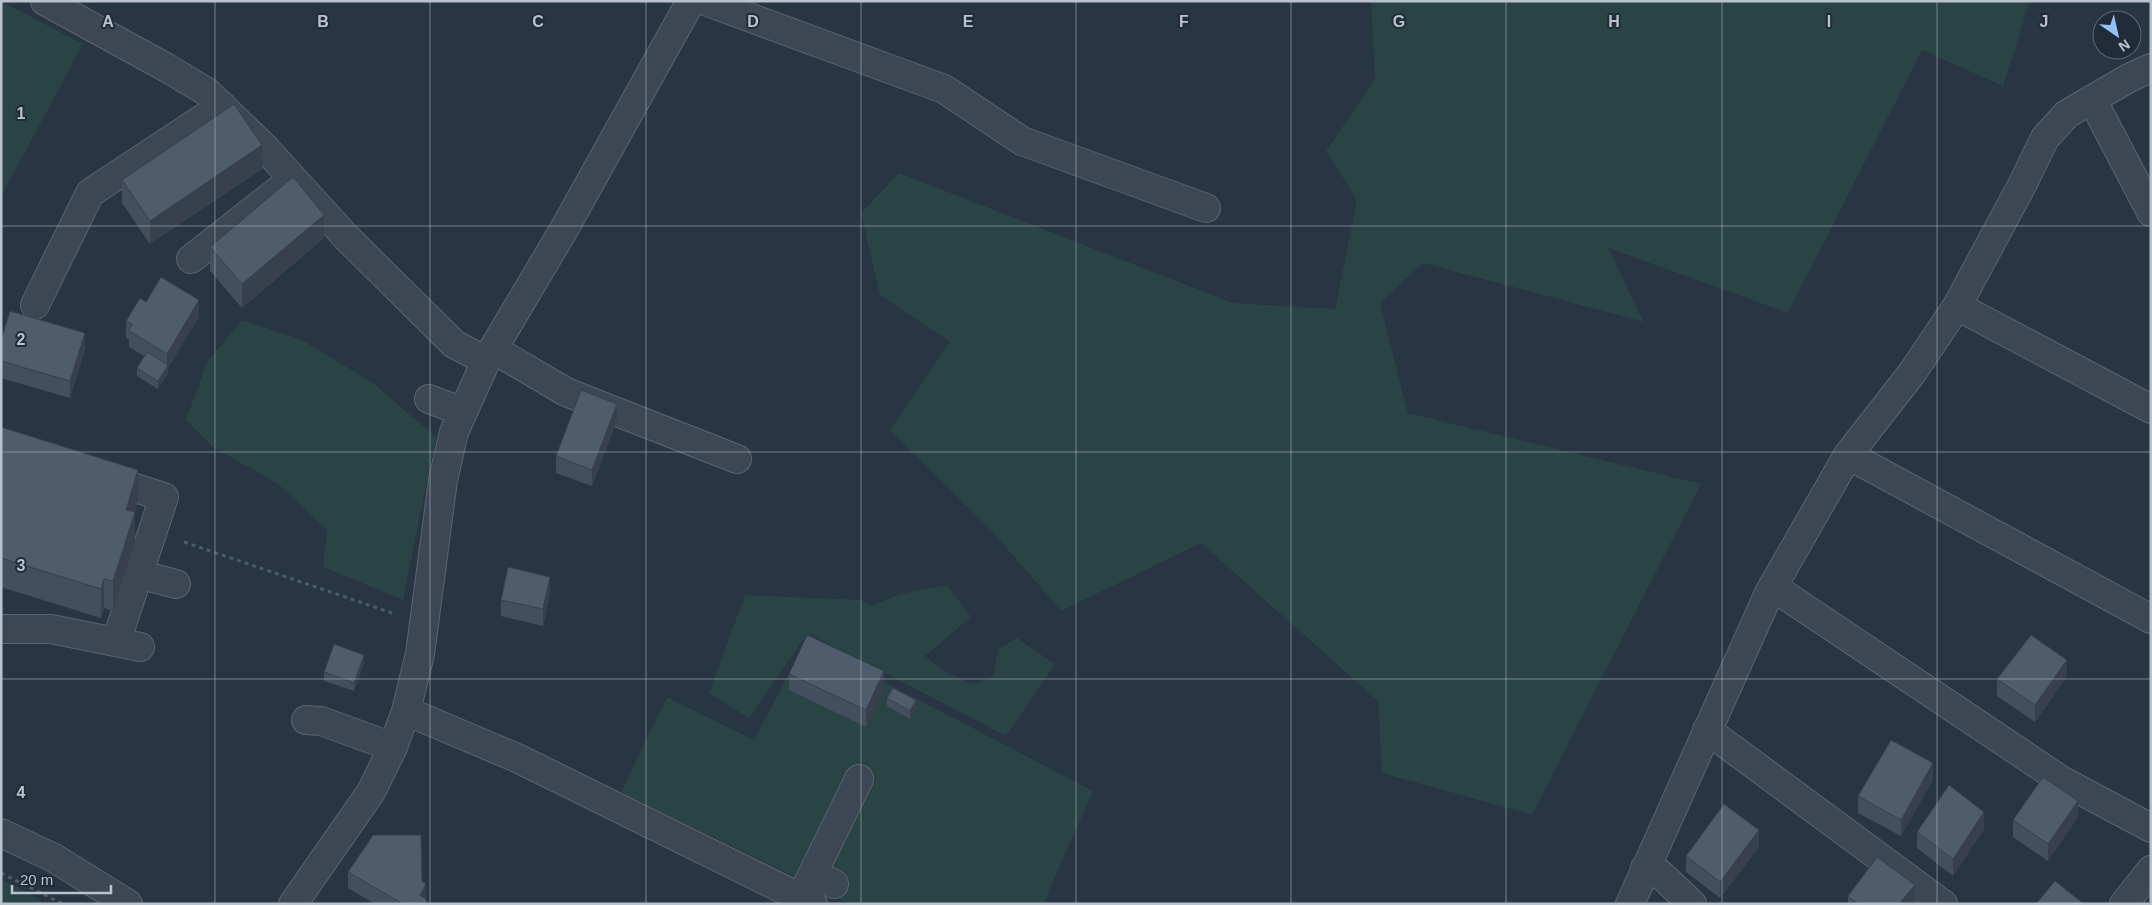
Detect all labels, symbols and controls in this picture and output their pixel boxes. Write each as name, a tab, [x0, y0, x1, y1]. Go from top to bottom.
north arrow	[2092, 10, 2142, 60]
text: A	[102, 13, 114, 30]
text: B	[317, 13, 329, 30]
text: C	[532, 13, 544, 30]
text: D	[747, 13, 759, 30]
text: E	[963, 13, 974, 30]
text: F	[1179, 13, 1189, 30]
text: G	[1393, 13, 1405, 30]
text: H	[1608, 13, 1620, 30]
text: I	[1827, 13, 1831, 30]
text: J	[2040, 13, 2048, 30]
text: N	[2116, 36, 2133, 55]
text: 1	[17, 105, 26, 122]
text: 2	[17, 331, 26, 348]
text: 3	[17, 557, 26, 574]
text: 4	[17, 784, 26, 801]
scale bar	[12, 862, 111, 894]
text: 20 m	[20, 871, 53, 888]

